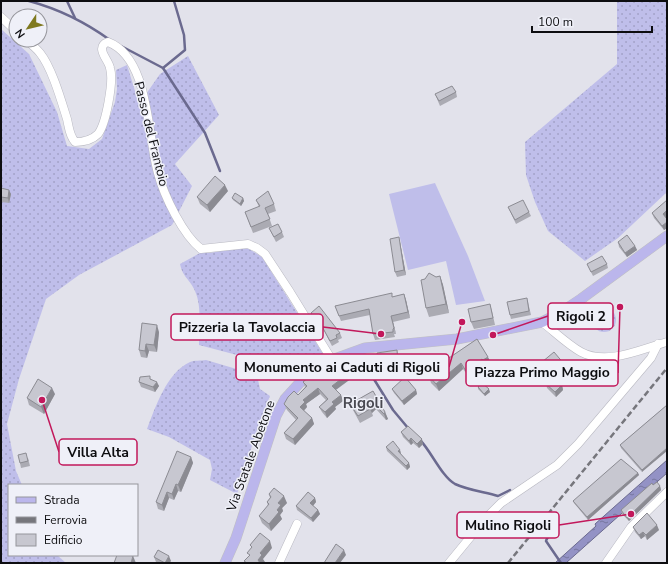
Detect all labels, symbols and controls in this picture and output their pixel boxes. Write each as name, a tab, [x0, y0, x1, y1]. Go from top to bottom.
north arrow	[8, 8, 48, 48]
scale bar	[532, 8, 652, 34]
text: 100 m	[538, 14, 573, 30]
text: N	[12, 26, 29, 41]
street label: Passo del Frantoio	[129, 80, 173, 188]
callout: Rigoli 2	[548, 303, 613, 329]
text: Rigoli 2	[556, 307, 606, 326]
callout: Pizzeria la Tavolaccia	[171, 314, 323, 340]
text: Pizzeria la Tavolaccia	[179, 318, 315, 337]
callout: Monumento ai Caduti di Rigoli	[236, 354, 449, 380]
text: Monumento ai Caduti di Rigoli	[244, 358, 440, 377]
callout: Piazza Primo Maggio	[466, 360, 618, 386]
text: Piazza Primo Maggio	[474, 363, 610, 382]
district label: Rigoli	[343, 393, 383, 413]
street label: Via Statale Abetone	[222, 398, 280, 515]
callout: Villa Alta	[59, 439, 137, 465]
text: Villa Alta	[66, 443, 129, 462]
legend	[8, 484, 138, 556]
text: Strada	[44, 492, 80, 508]
text: Ferrovia	[44, 512, 87, 528]
callout: Mulino Rigoli	[457, 512, 559, 538]
text: Mulino Rigoli	[465, 516, 551, 535]
text: Edificio	[44, 532, 83, 548]

